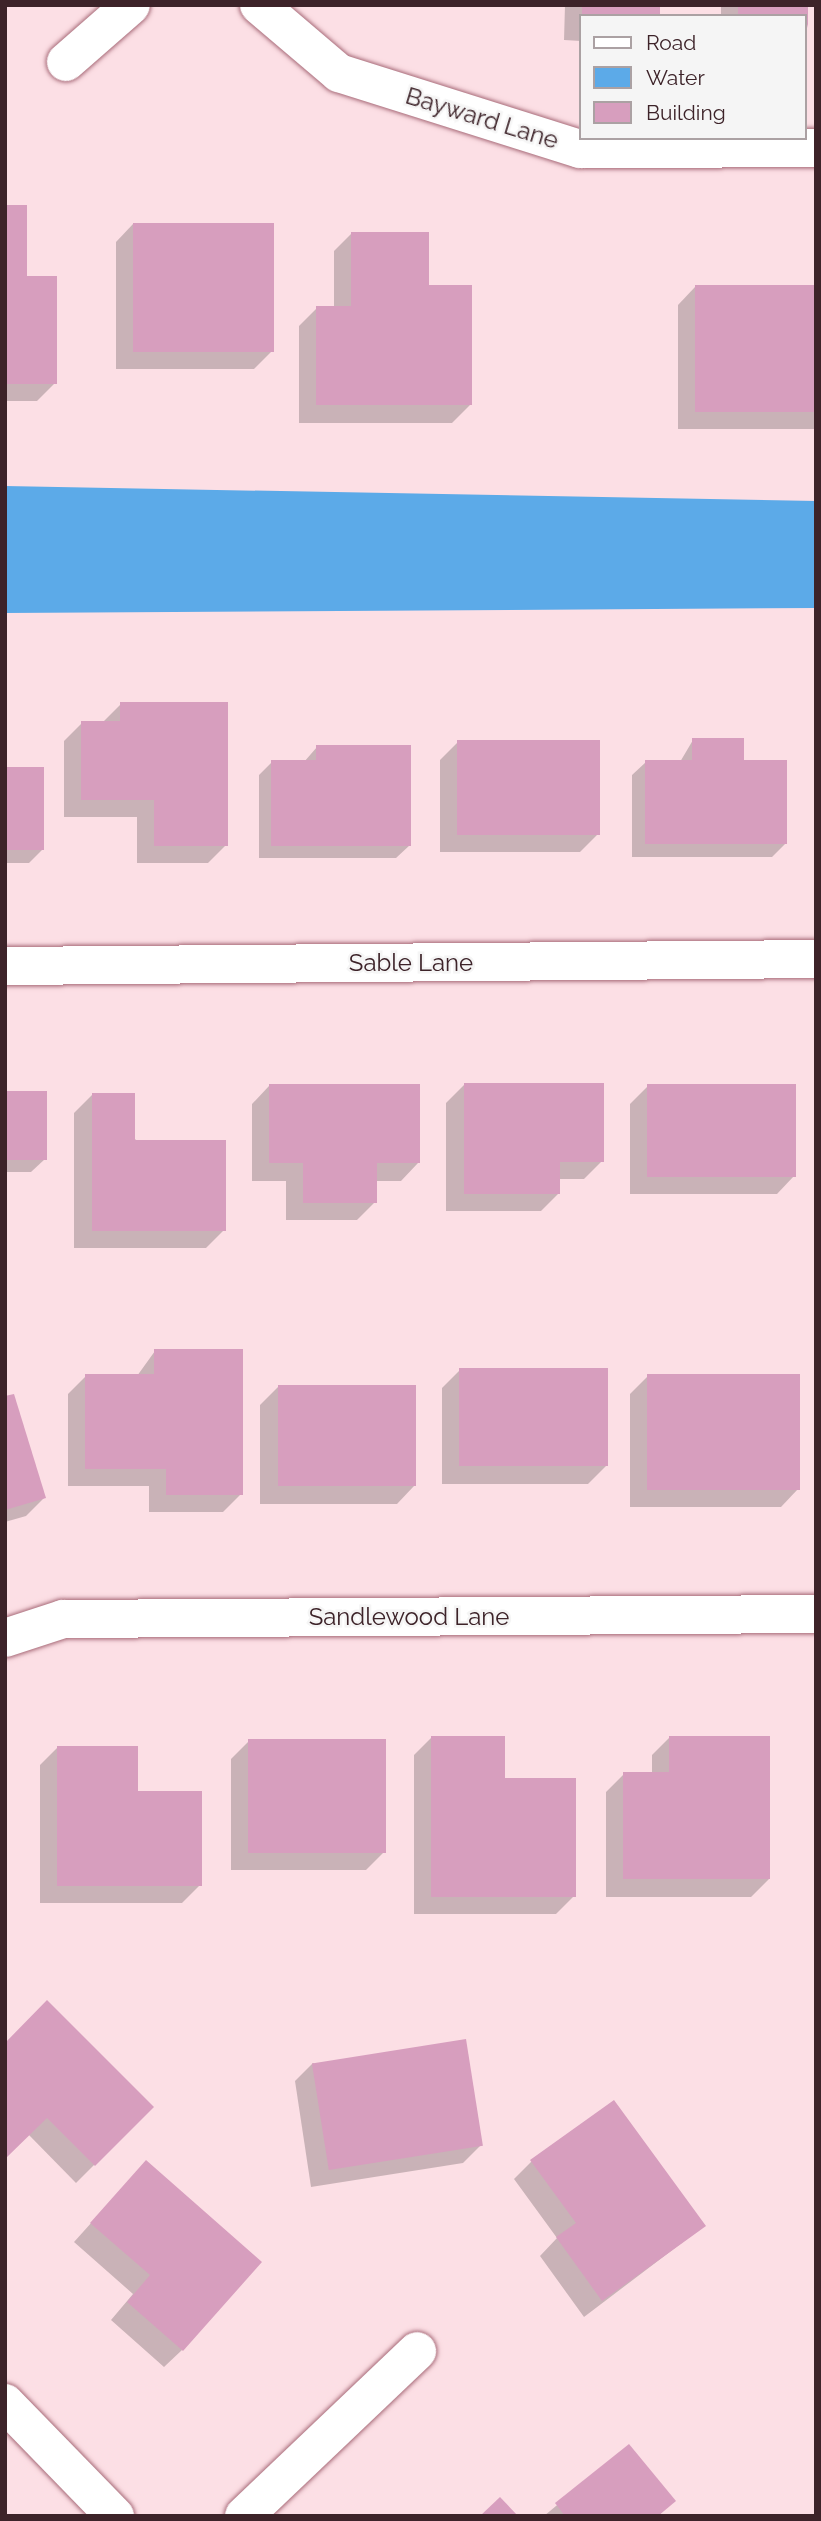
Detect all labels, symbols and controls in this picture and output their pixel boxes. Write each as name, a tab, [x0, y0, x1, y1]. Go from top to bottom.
legend	[580, 14, 807, 140]
text: Road	[646, 30, 696, 55]
text: Water	[646, 65, 705, 90]
street label: Bayward Lane	[402, 81, 562, 155]
text: Building	[646, 100, 726, 125]
street label: Sable Lane	[349, 949, 473, 977]
street label: Sandlewood Lane	[309, 1603, 509, 1631]

